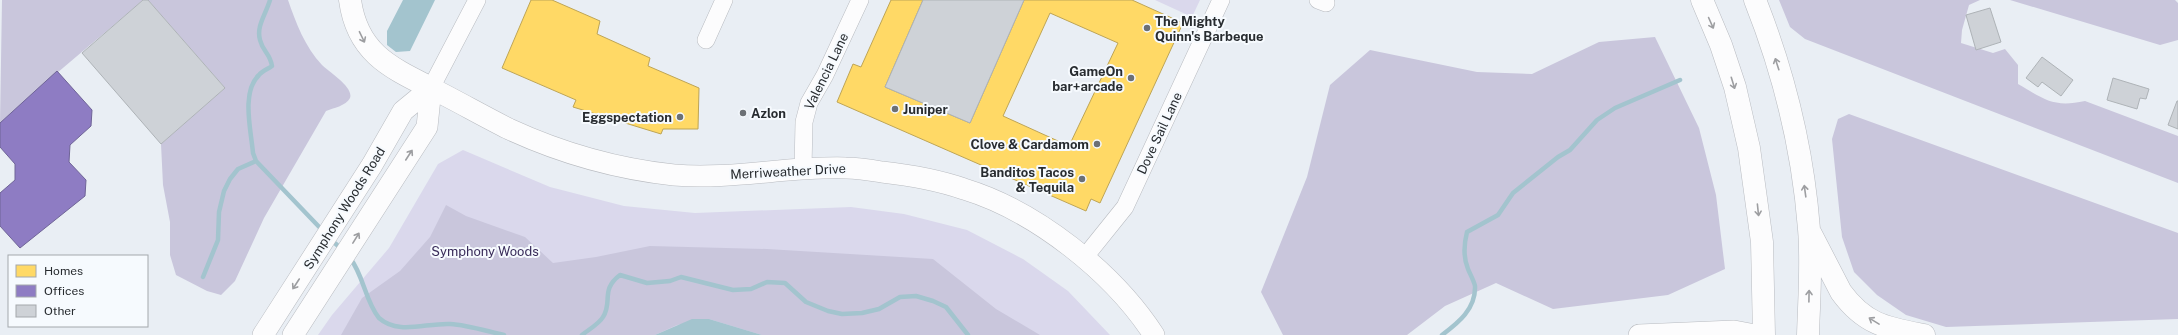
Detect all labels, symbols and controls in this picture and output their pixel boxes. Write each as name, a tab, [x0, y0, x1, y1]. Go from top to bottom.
place label: The Mighty Quinn's Barbeque	[1155, 14, 1264, 44]
one-way arrow	[1708, 16, 1716, 28]
marker: The Mighty Quinn's Barbeque	[1142, 23, 1152, 33]
one-way arrow	[359, 30, 366, 42]
street label: Valencia Lane	[801, 30, 852, 112]
one-way arrow	[1773, 58, 1780, 71]
place label: GameOn bar+arcade	[1052, 64, 1123, 94]
marker: GameOn bar+arcade	[1126, 73, 1136, 83]
one-way arrow	[1730, 76, 1737, 89]
street label: Dove Sail Lane	[1134, 90, 1185, 177]
place label: Juniper	[903, 102, 949, 117]
marker: Juniper	[890, 104, 900, 114]
place label: Azlon	[751, 106, 786, 121]
marker: Azlon	[738, 108, 748, 118]
place label: Eggspectation	[582, 110, 672, 125]
marker: Eggspectation	[675, 112, 685, 122]
place label: Clove & Cardamom	[971, 137, 1089, 152]
marker: Clove & Cardamom	[1092, 139, 1102, 149]
street label: Symphony Woods Road	[301, 144, 388, 272]
one-way arrow	[405, 149, 413, 160]
street label: Merriweather Drive	[730, 161, 846, 182]
place label: Banditos Tacos & Tequila	[980, 165, 1074, 195]
marker: Banditos Tacos & Tequila	[1077, 174, 1087, 184]
one-way arrow	[1801, 185, 1808, 198]
one-way arrow	[1754, 203, 1762, 216]
one-way arrow	[352, 233, 360, 244]
park label: Symphony Woods	[431, 244, 539, 259]
legend	[8, 255, 148, 327]
text: Homes	[44, 264, 83, 278]
one-way arrow	[292, 278, 300, 289]
text: Offices	[44, 284, 84, 298]
one-way arrow	[1805, 290, 1813, 303]
text: Other	[44, 304, 76, 318]
one-way arrow	[1869, 317, 1880, 325]

